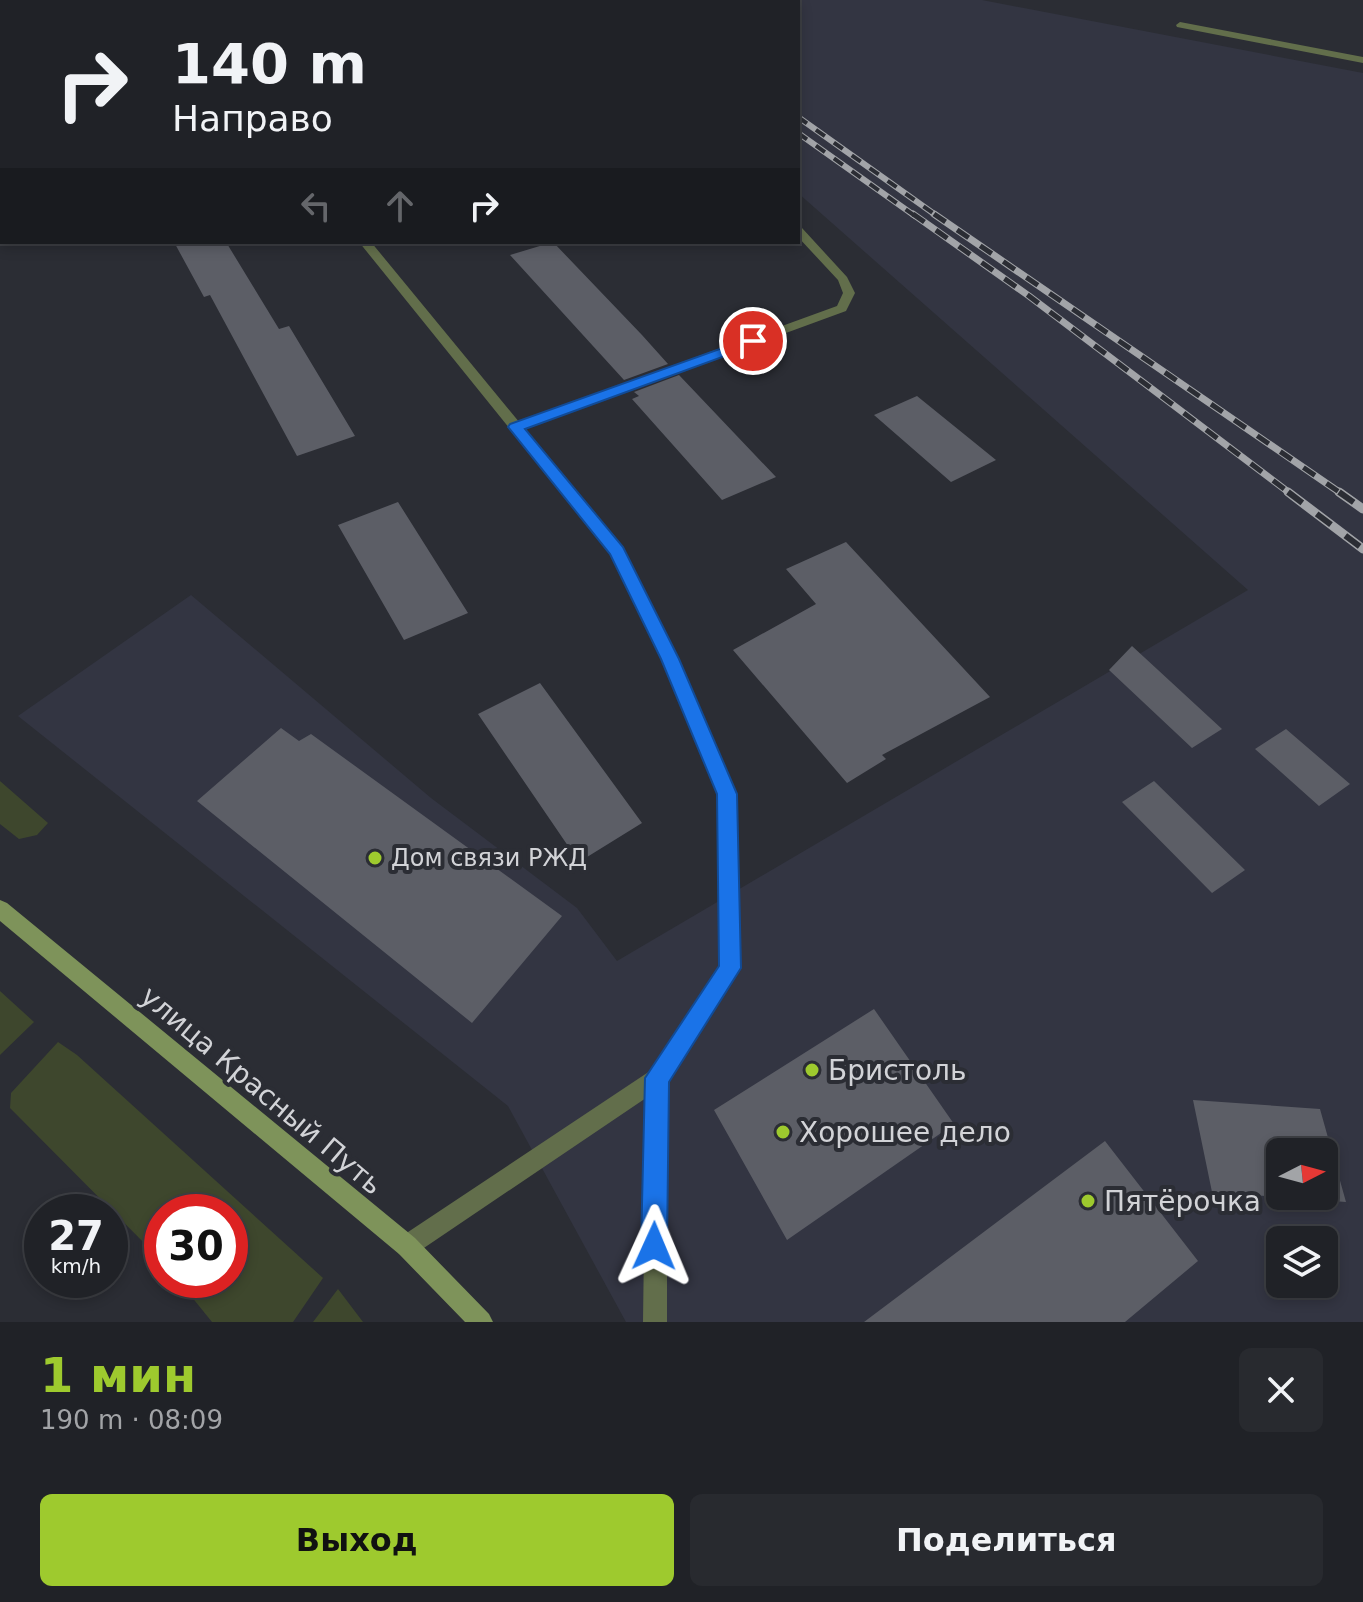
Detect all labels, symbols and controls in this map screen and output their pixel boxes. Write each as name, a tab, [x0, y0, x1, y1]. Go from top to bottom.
text: 140 m	[172, 31, 367, 96]
icon: right	[40, 32, 144, 136]
text: Направо	[172, 98, 333, 139]
icon: left	[294, 184, 338, 228]
icon: ahead	[378, 184, 422, 228]
icon: right	[462, 184, 506, 228]
pin	[719, 307, 787, 375]
icon: arrive	[731, 319, 775, 363]
place label: Дом связи РЖД	[391, 844, 587, 872]
marker: Дом связи РЖД	[366, 849, 384, 867]
street label: улица Красный Путь	[134, 979, 389, 1201]
place label: Бристоль	[828, 1054, 966, 1087]
marker: Бристоль	[803, 1061, 821, 1079]
place label: Хорошее дело	[799, 1116, 1011, 1149]
marker: Хорошее дело	[774, 1123, 792, 1141]
north arrow	[1266, 1138, 1338, 1210]
map controls	[1266, 1138, 1338, 1298]
place label: Пятёрочка	[1104, 1185, 1261, 1218]
marker: Пятёрочка	[1079, 1192, 1097, 1210]
speed limit sign: 30	[144, 1194, 248, 1298]
position arrow	[612, 1204, 696, 1288]
text: 27	[48, 1213, 104, 1259]
button: layers	[1266, 1226, 1338, 1298]
text: km/h	[51, 1254, 101, 1278]
text: 1 мин	[40, 1347, 196, 1403]
button: close	[1239, 1348, 1323, 1432]
text: 190 m · 08:09	[40, 1405, 223, 1435]
button: Выход	[40, 1494, 674, 1586]
button: Поделиться	[690, 1494, 1323, 1586]

